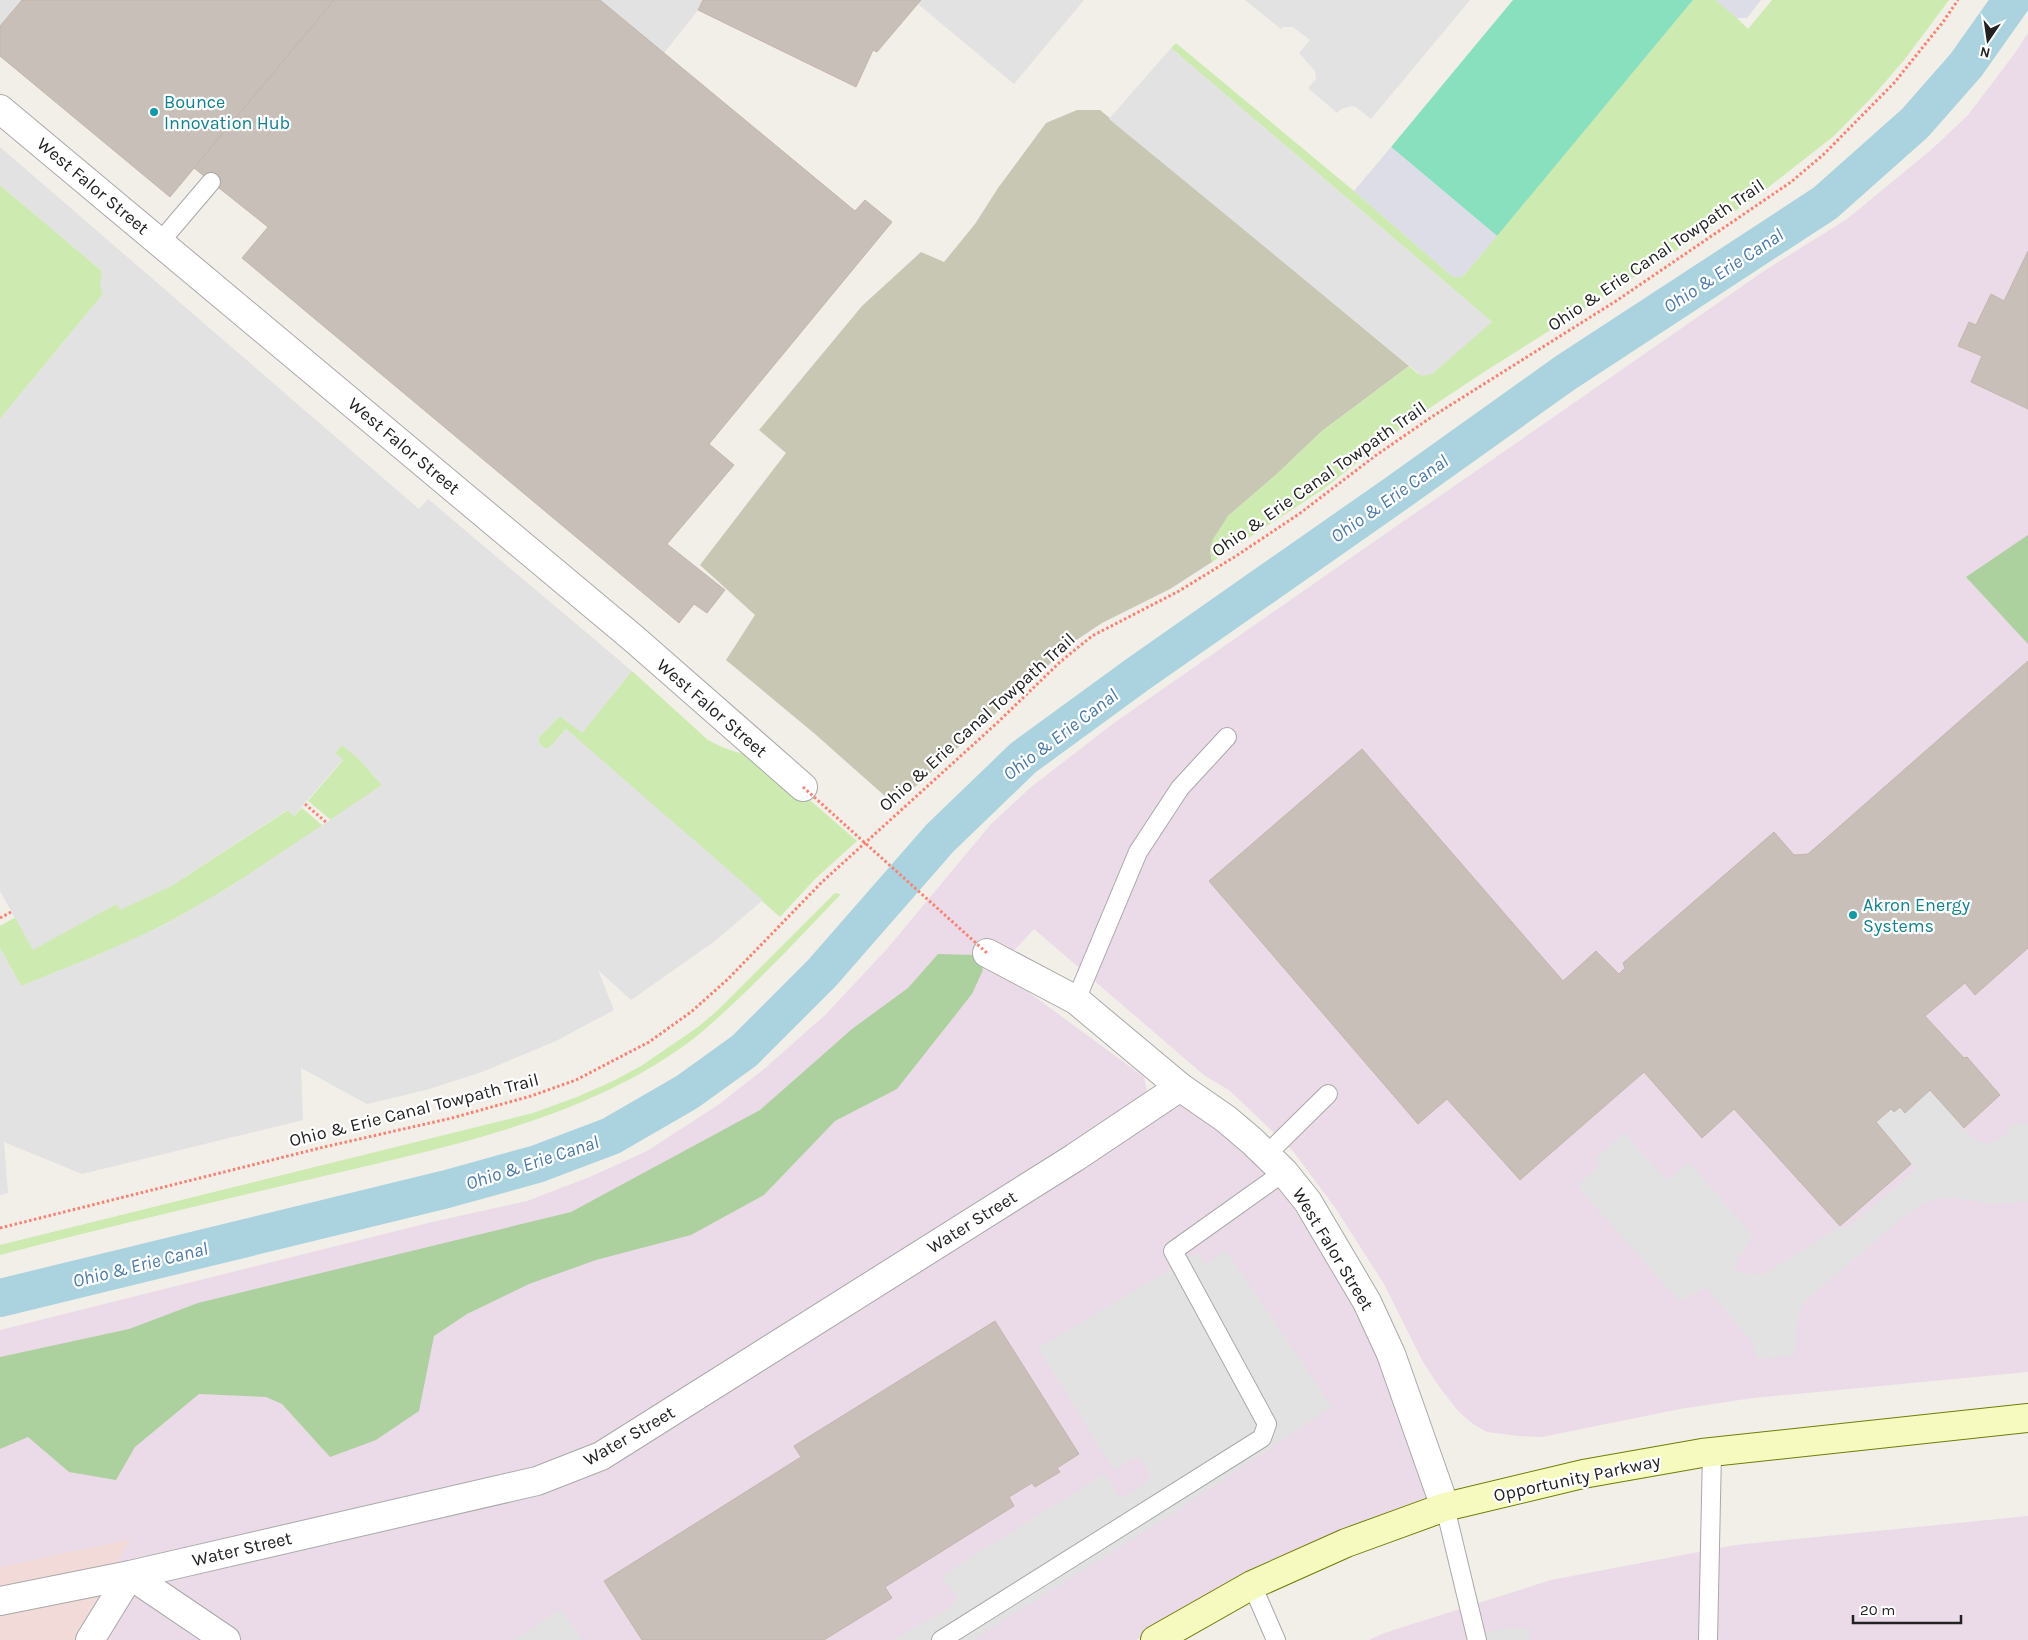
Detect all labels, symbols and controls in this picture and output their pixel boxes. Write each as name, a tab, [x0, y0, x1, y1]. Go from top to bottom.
north arrow	[1963, 15, 2013, 65]
text: N	[1978, 43, 1992, 62]
place label: Bounce Innovation Hub	[164, 91, 290, 134]
marker: Bounce Innovation Hub	[148, 106, 160, 118]
street label: West Falor Street	[33, 133, 154, 239]
street label: Ohio & Erie Canal Towpath Trail	[1544, 174, 1768, 336]
water label: Ohio & Erie Canal	[1659, 223, 1787, 317]
street label: West Falor Street	[344, 393, 465, 499]
street label: Ohio & Erie Canal Towpath Trail	[1208, 397, 1430, 561]
water label: Ohio & Erie Canal	[1326, 449, 1452, 547]
street label: Ohio & Erie Canal Towpath Trail	[874, 628, 1080, 816]
street label: West Falor Street	[652, 654, 772, 762]
water label: Ohio & Erie Canal	[998, 683, 1122, 785]
place label: Akron Energy Systems	[1863, 894, 1971, 937]
marker: Akron Energy Systems	[1847, 909, 1859, 921]
street label: Ohio & Erie Canal Towpath Trail	[287, 1068, 541, 1152]
water label: Ohio & Erie Canal	[463, 1131, 602, 1195]
street label: West Falor Street	[1288, 1184, 1378, 1315]
street label: Water Street	[923, 1186, 1021, 1258]
water label: Ohio & Erie Canal	[70, 1238, 210, 1292]
street label: Water Street	[579, 1401, 679, 1471]
street label: Opportunity Parkway	[1491, 1449, 1663, 1506]
street label: Water Street	[190, 1527, 294, 1571]
scale bar	[1853, 1592, 1960, 1624]
text: 20 m	[1860, 1601, 1895, 1619]

